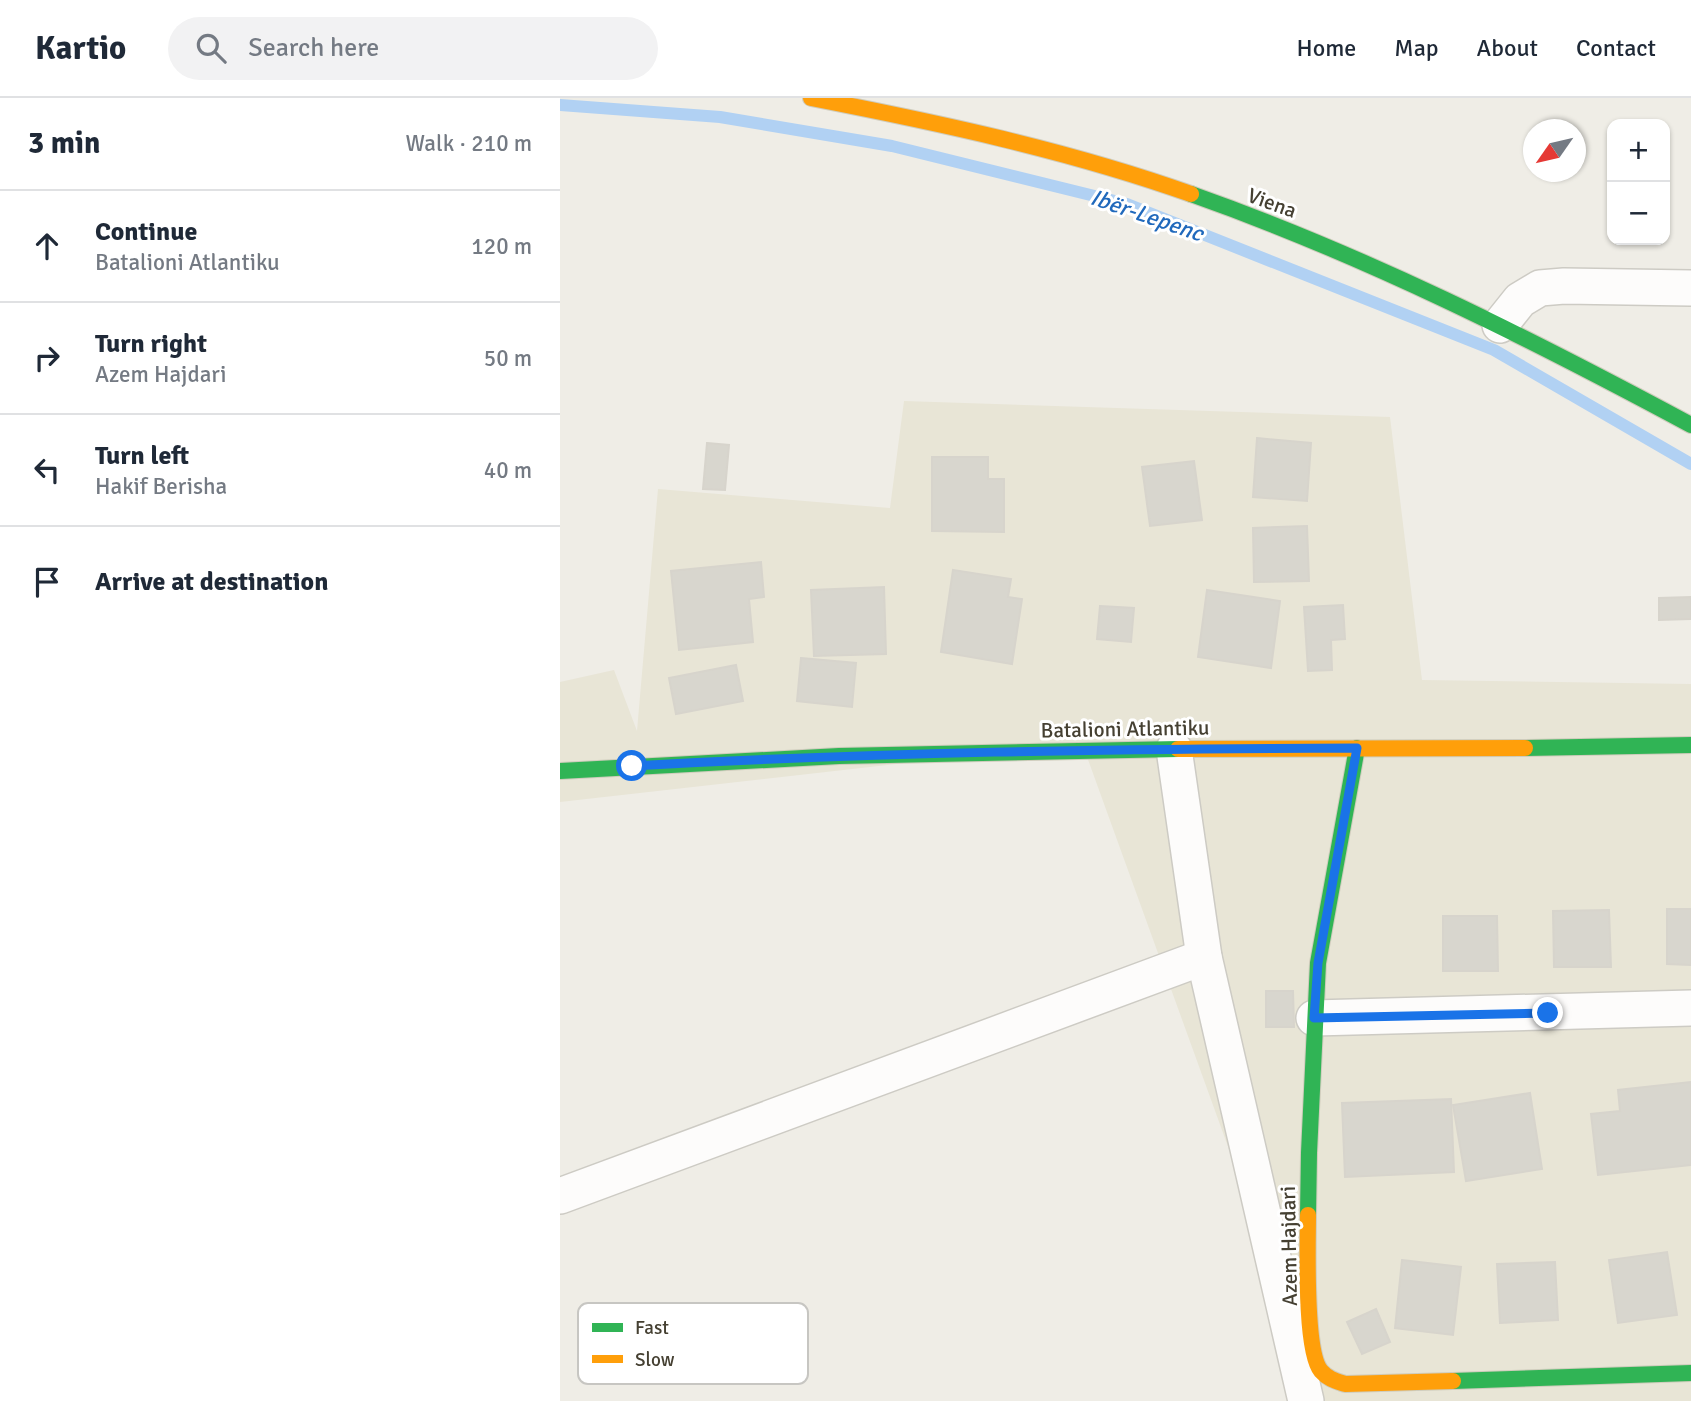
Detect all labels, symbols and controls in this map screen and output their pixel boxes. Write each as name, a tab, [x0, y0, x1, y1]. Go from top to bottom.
search box	[168, 17, 658, 80]
text: Kartio	[35, 28, 126, 69]
icon: search	[192, 29, 230, 67]
text: Search here	[248, 32, 379, 64]
text: Home	[1296, 33, 1356, 63]
text: Map	[1394, 33, 1439, 63]
text: About	[1477, 33, 1538, 63]
text: Contact	[1576, 33, 1656, 63]
north arrow	[1523, 119, 1586, 182]
map controls	[1607, 119, 1670, 245]
button: +	[1607, 119, 1670, 182]
text: 3 min	[28, 125, 100, 162]
text: Walk · 210 m	[406, 129, 532, 158]
street label: Viena	[1244, 182, 1300, 224]
button: −	[1607, 182, 1670, 245]
water label: Ibër-Lepenc	[1087, 183, 1209, 249]
text: Continue	[95, 216, 197, 248]
icon: ahead	[28, 227, 66, 265]
text: 120 m	[471, 232, 532, 261]
text: Batalioni Atlantiku	[95, 248, 280, 277]
text: Turn right	[95, 328, 207, 360]
icon: right	[28, 339, 66, 377]
text: 50 m	[484, 344, 532, 373]
text: Azem Hajdari	[95, 360, 226, 389]
text: Turn left	[95, 440, 189, 472]
icon: left	[28, 451, 66, 489]
text: 40 m	[484, 456, 532, 485]
text: Hakif Berisha	[95, 472, 227, 501]
icon: arrive	[28, 563, 66, 601]
text: Arrive at destination	[95, 566, 328, 598]
street label: Batalioni Atlantiku	[1041, 715, 1209, 743]
route start	[616, 750, 647, 781]
route end	[1532, 997, 1563, 1028]
street label: Azem Hajdari	[1275, 1186, 1303, 1306]
legend	[578, 1303, 808, 1384]
text: Fast	[635, 1316, 669, 1340]
text: Slow	[635, 1348, 675, 1372]

